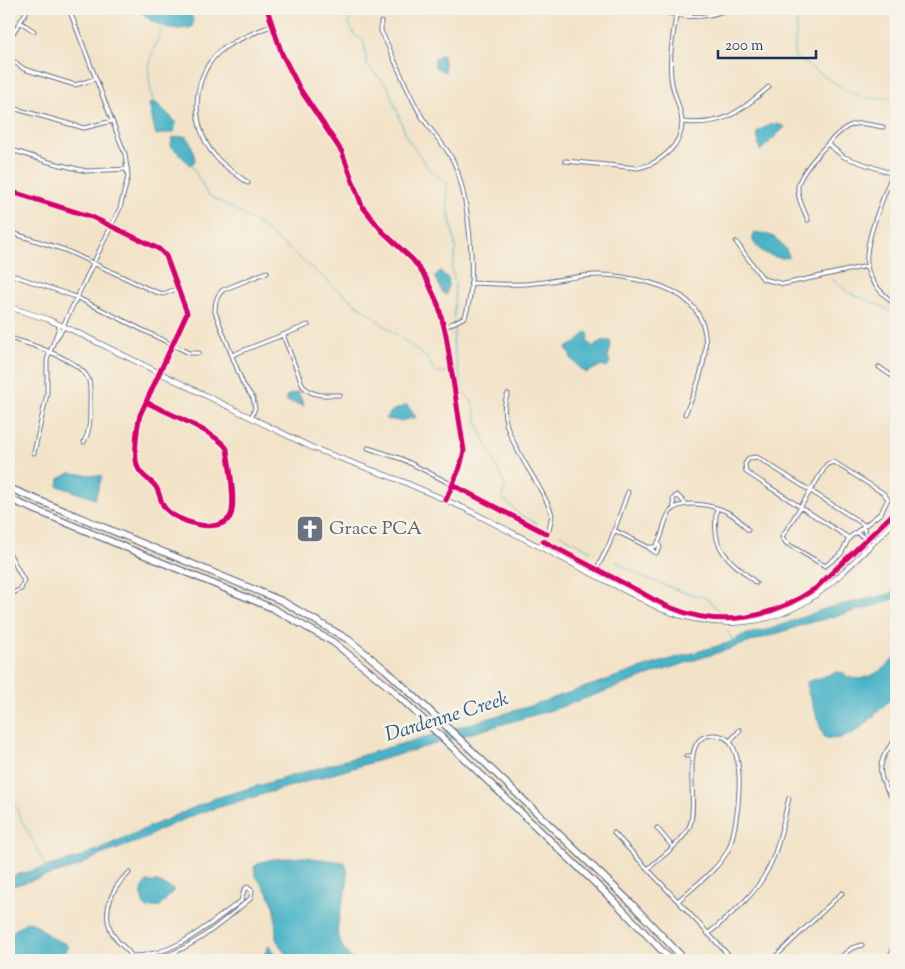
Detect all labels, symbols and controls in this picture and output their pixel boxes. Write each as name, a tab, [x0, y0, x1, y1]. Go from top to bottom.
scale bar	[718, 28, 815, 60]
text: 200 m	[725, 36, 764, 57]
church icon: Grace PCA	[295, 514, 325, 544]
place label: Grace PCA	[329, 516, 423, 543]
water label: Dardenne Creek	[382, 685, 512, 751]

